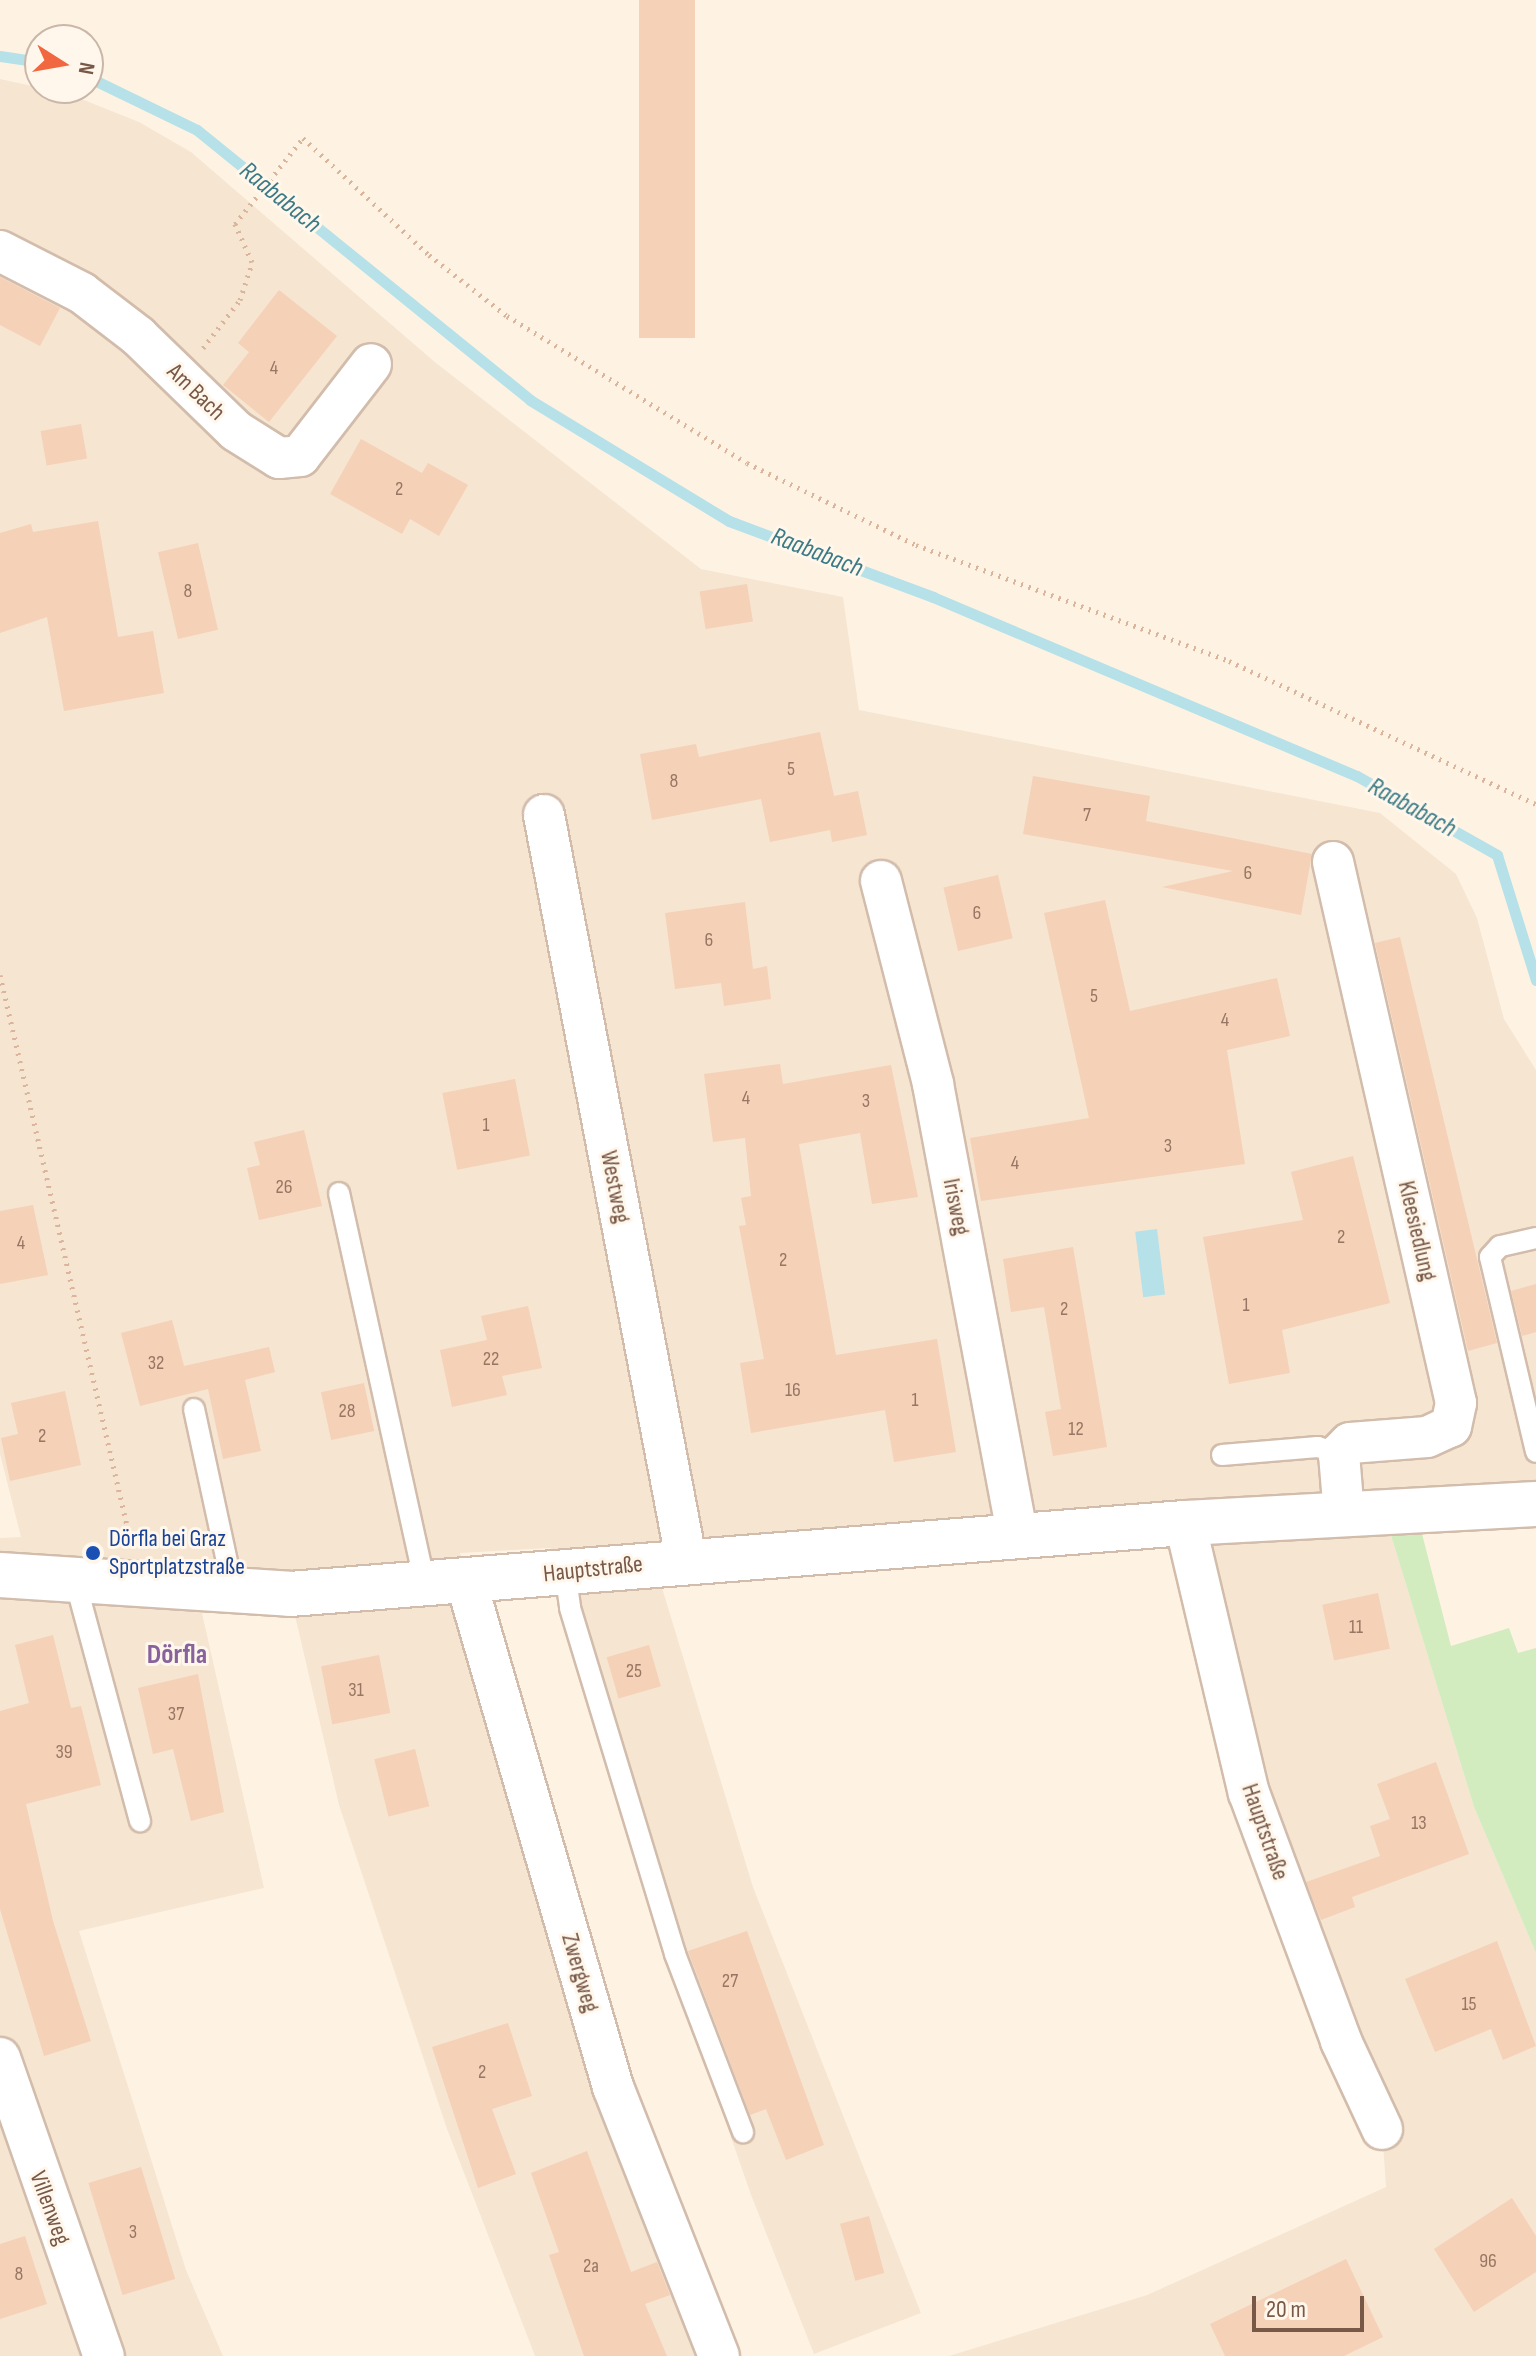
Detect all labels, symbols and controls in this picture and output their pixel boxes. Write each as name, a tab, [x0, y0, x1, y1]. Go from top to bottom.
north arrow	[24, 24, 104, 104]
text: N	[72, 60, 100, 77]
water label: Raababach	[233, 156, 327, 240]
house number: 4	[270, 356, 278, 380]
street label: Am Bach	[161, 357, 231, 427]
house number: 2	[395, 477, 403, 501]
water label: Raababach	[767, 521, 867, 585]
house number: 8	[184, 579, 192, 603]
house number: 5	[787, 757, 795, 781]
house number: 8	[670, 769, 678, 793]
water label: Raababach	[1363, 771, 1461, 845]
house number: 7	[1083, 803, 1091, 827]
house number: 6	[1244, 861, 1252, 885]
house number: 6	[973, 901, 981, 925]
house number: 6	[705, 928, 713, 952]
house number: 5	[1090, 984, 1098, 1008]
house number: 4	[1221, 1008, 1229, 1032]
house number: 4	[742, 1086, 750, 1110]
house number: 3	[862, 1089, 870, 1113]
house number: 1	[483, 1113, 489, 1137]
house number: 3	[1164, 1134, 1172, 1158]
street label: Westweg	[594, 1148, 636, 1226]
house number: 4	[1011, 1151, 1019, 1175]
house number: 26	[276, 1175, 292, 1199]
street label: Irisweg	[936, 1176, 976, 1238]
street label: Kleesiedlung	[1392, 1178, 1442, 1284]
house number: 2	[1337, 1225, 1345, 1249]
house number: 4	[17, 1231, 25, 1255]
house number: 2	[779, 1248, 787, 1272]
house number: 1	[1243, 1293, 1249, 1317]
house number: 2	[1060, 1297, 1068, 1321]
house number: 22	[483, 1347, 499, 1371]
house number: 32	[148, 1351, 164, 1375]
house number: 16	[785, 1378, 801, 1402]
house number: 1	[912, 1388, 918, 1412]
house number: 28	[339, 1399, 355, 1423]
house number: 12	[1068, 1417, 1084, 1441]
house number: 2	[38, 1424, 46, 1448]
place label: Dörfla bei Graz Sportplatzstraße	[109, 1525, 245, 1581]
marker: Dörfla bei Graz Sportplatzstraße	[84, 1544, 102, 1562]
street label: Hauptstraße	[542, 1549, 644, 1589]
house number: 11	[1349, 1615, 1363, 1639]
district label: Dörfla	[147, 1638, 207, 1672]
house number: 25	[626, 1659, 642, 1683]
house number: 31	[348, 1678, 364, 1702]
house number: 37	[168, 1702, 184, 1726]
house number: 39	[55, 1740, 73, 1764]
street label: Hauptstraße	[1235, 1780, 1295, 1884]
house number: 13	[1411, 1811, 1427, 1835]
street label: Zwergweg	[555, 1930, 605, 2016]
house number: 27	[722, 1969, 738, 1993]
house number: 15	[1461, 1992, 1477, 2016]
house number: 2	[478, 2060, 486, 2084]
street label: Villenweg	[23, 2167, 77, 2249]
house number: 3	[129, 2220, 137, 2244]
house number: 96	[1479, 2249, 1497, 2273]
house number: 2a	[583, 2254, 599, 2278]
house number: 8	[15, 2262, 23, 2286]
scale bar	[1256, 2280, 1368, 2330]
text: 20 m	[1266, 2295, 1306, 2324]

